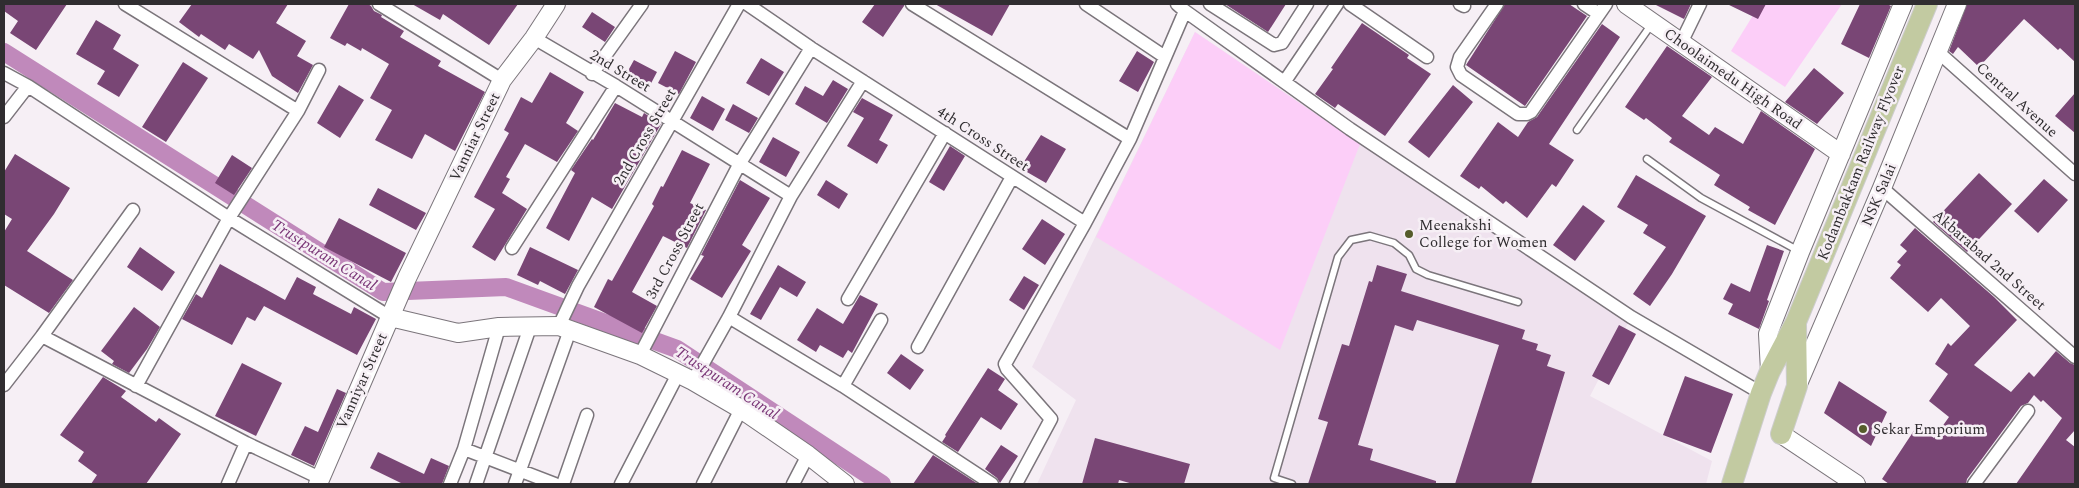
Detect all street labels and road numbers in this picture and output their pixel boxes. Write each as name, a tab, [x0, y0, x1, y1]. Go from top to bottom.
street label: Choolaimedu High Road	[1659, 22, 1807, 136]
street label: 2nd Street	[585, 44, 655, 98]
street label: Central Avenue	[1971, 57, 2063, 143]
street label: Kodambakkam Railway Flyover	[1811, 62, 1911, 264]
street label: 2nd Cross Street	[608, 84, 682, 190]
street label: Vanniar Street	[444, 89, 506, 185]
street label: 4th Cross Street	[932, 100, 1034, 178]
street label: NSK Salai	[1855, 160, 1903, 230]
street label: 3rd Cross Street	[640, 199, 710, 303]
street label: Akbarabad 2nd Street	[1927, 204, 2051, 316]
street label: Vanniyar Street	[330, 329, 394, 433]

